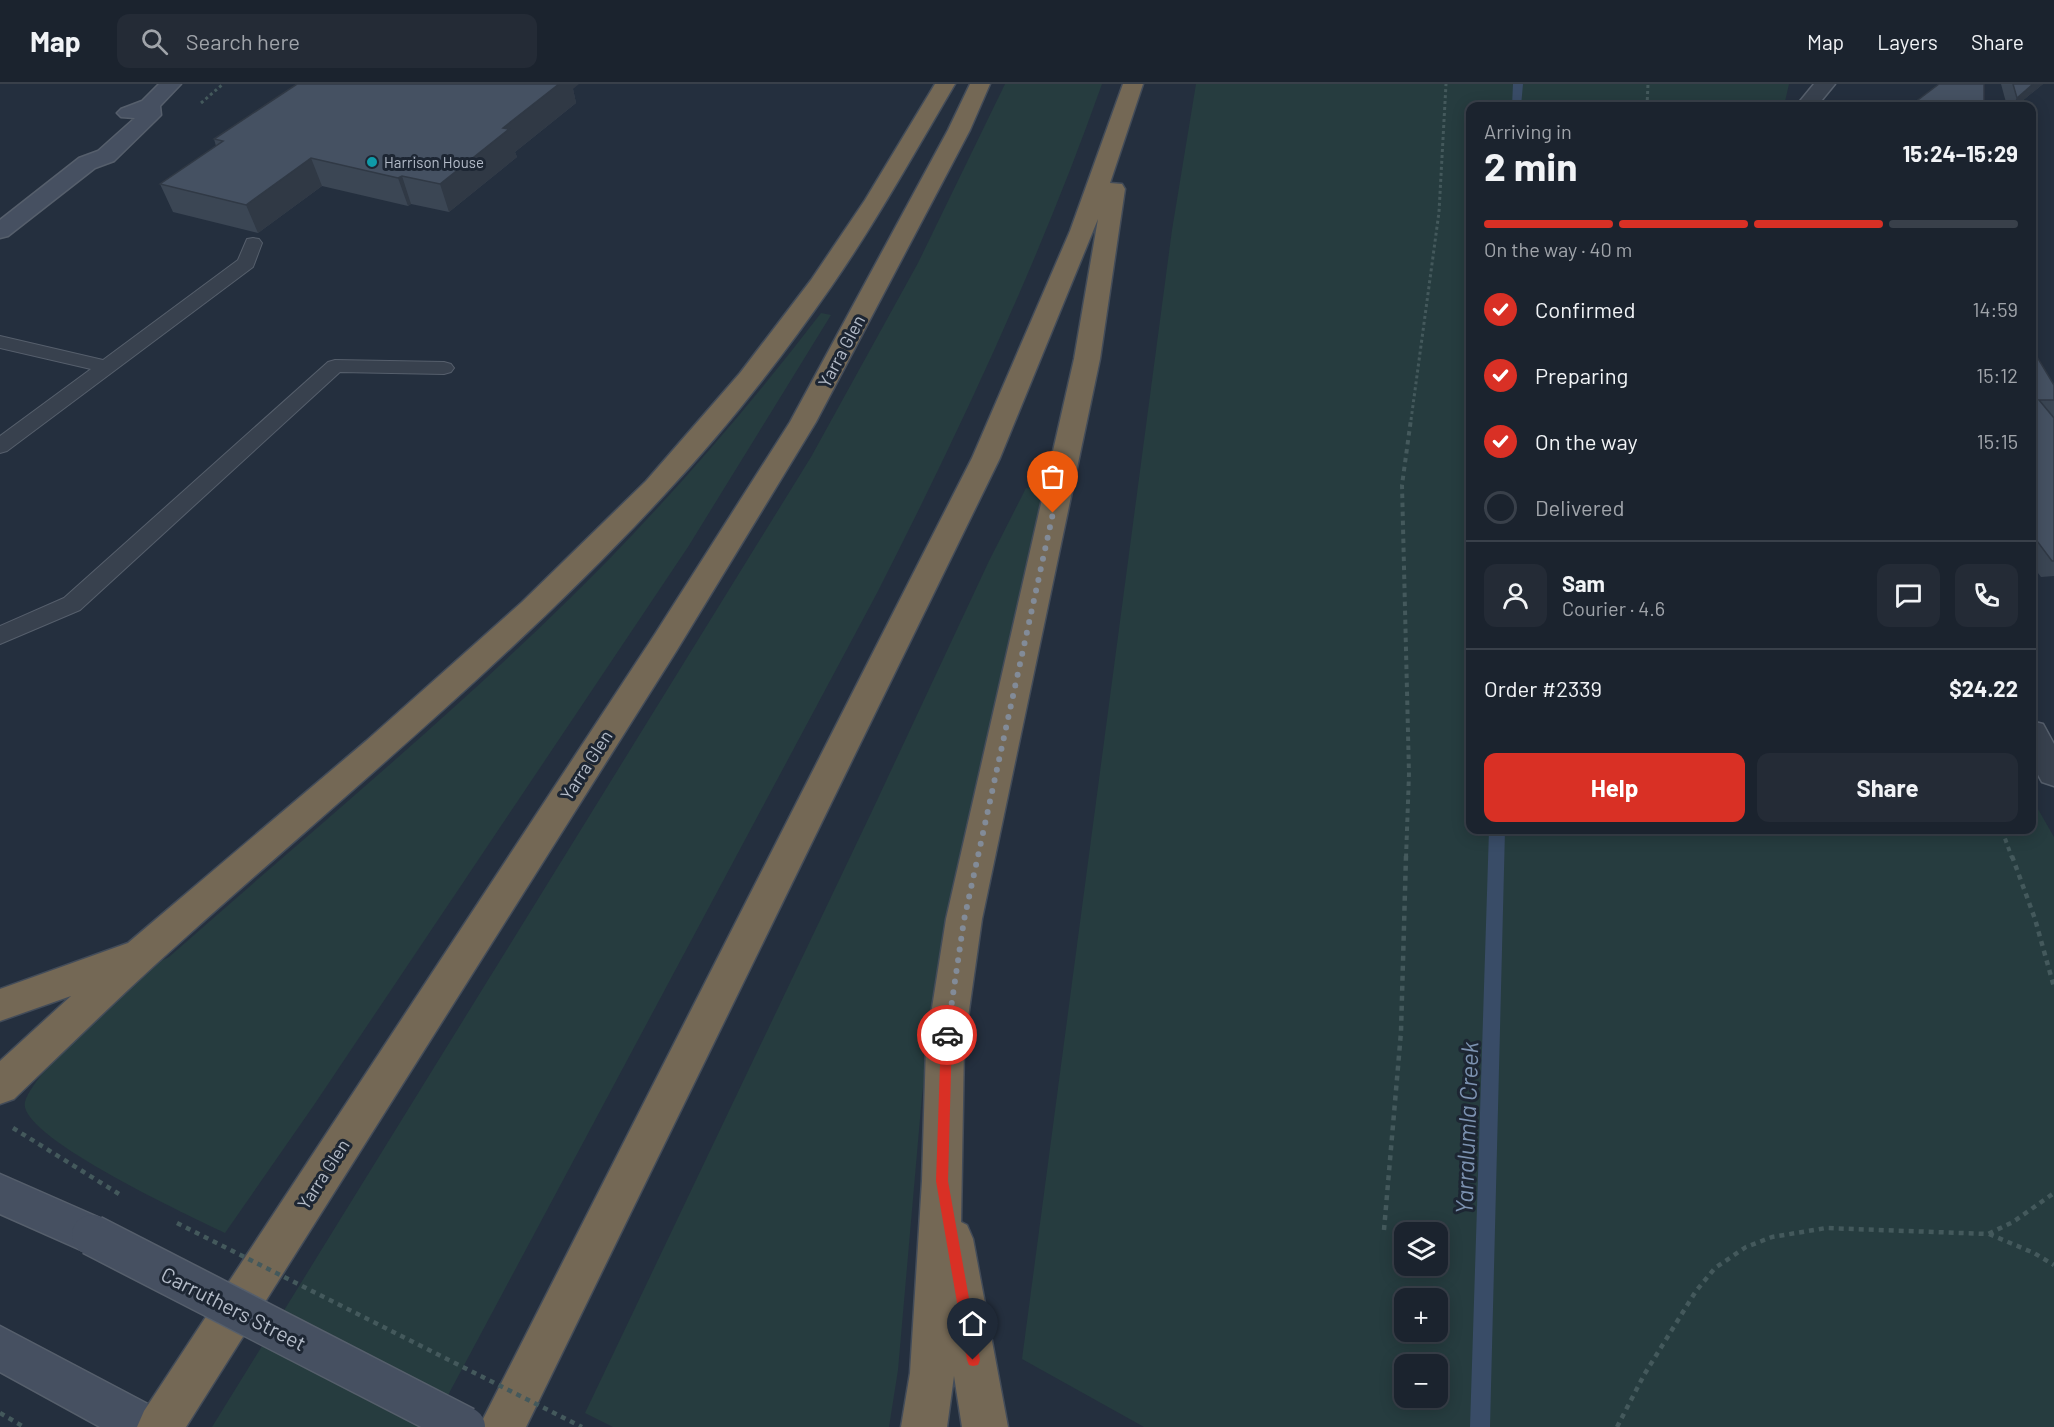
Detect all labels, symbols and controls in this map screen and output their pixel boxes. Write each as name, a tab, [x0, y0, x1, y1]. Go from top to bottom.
search box	[117, 14, 537, 68]
text: Map	[30, 24, 81, 58]
icon: search	[138, 25, 171, 58]
text: Search here	[186, 28, 300, 54]
text: Map	[1807, 29, 1844, 54]
text: Layers	[1877, 29, 1938, 54]
text: Share	[1971, 29, 2024, 54]
text: Arriving in	[1484, 119, 1572, 143]
text: 15:24–15:29	[1903, 140, 2018, 166]
text: 2 min	[1484, 142, 1577, 189]
place label: Harrison House	[384, 153, 484, 171]
marker: Harrison House	[365, 155, 379, 169]
text: On the way · 40 m	[1484, 237, 1632, 261]
icon: check	[1484, 293, 1517, 326]
text: Confirmed	[1535, 296, 1635, 322]
text: 14:59	[1973, 297, 2018, 321]
street label: Yarra Glen	[813, 311, 869, 391]
icon: check	[1484, 359, 1517, 392]
text: Preparing	[1535, 362, 1628, 388]
text: 15:12	[1976, 363, 2018, 387]
icon: check	[1484, 425, 1517, 458]
text: On the way	[1535, 428, 1638, 454]
text: 15:15	[1977, 429, 2018, 453]
pin	[1027, 451, 1078, 513]
icon: bag	[1036, 460, 1069, 493]
text: Delivered	[1535, 494, 1624, 520]
button: person	[1484, 564, 1547, 627]
button: chat	[1877, 564, 1940, 627]
button: phone	[1955, 564, 2018, 627]
text: Sam	[1562, 570, 1605, 596]
text: Courier · 4.6	[1562, 596, 1665, 620]
text: Order #2339	[1484, 675, 1602, 701]
text: $24.22	[1949, 675, 2018, 701]
street label: Yarra Glen	[555, 726, 617, 804]
button: Help	[1484, 753, 1745, 822]
button: Share	[1757, 753, 2018, 822]
courier	[917, 1005, 977, 1065]
icon: car	[931, 1019, 964, 1052]
water label: Yarralumla Creek	[1449, 1041, 1484, 1215]
street label: Yarra Glen	[292, 1135, 354, 1213]
map controls	[1394, 1222, 1448, 1408]
button: layers	[1394, 1222, 1448, 1276]
street label: Carruthers Street	[157, 1261, 311, 1355]
button: +	[1394, 1288, 1448, 1342]
pin	[947, 1298, 998, 1360]
icon: home	[956, 1307, 989, 1340]
button: −	[1394, 1354, 1448, 1408]

